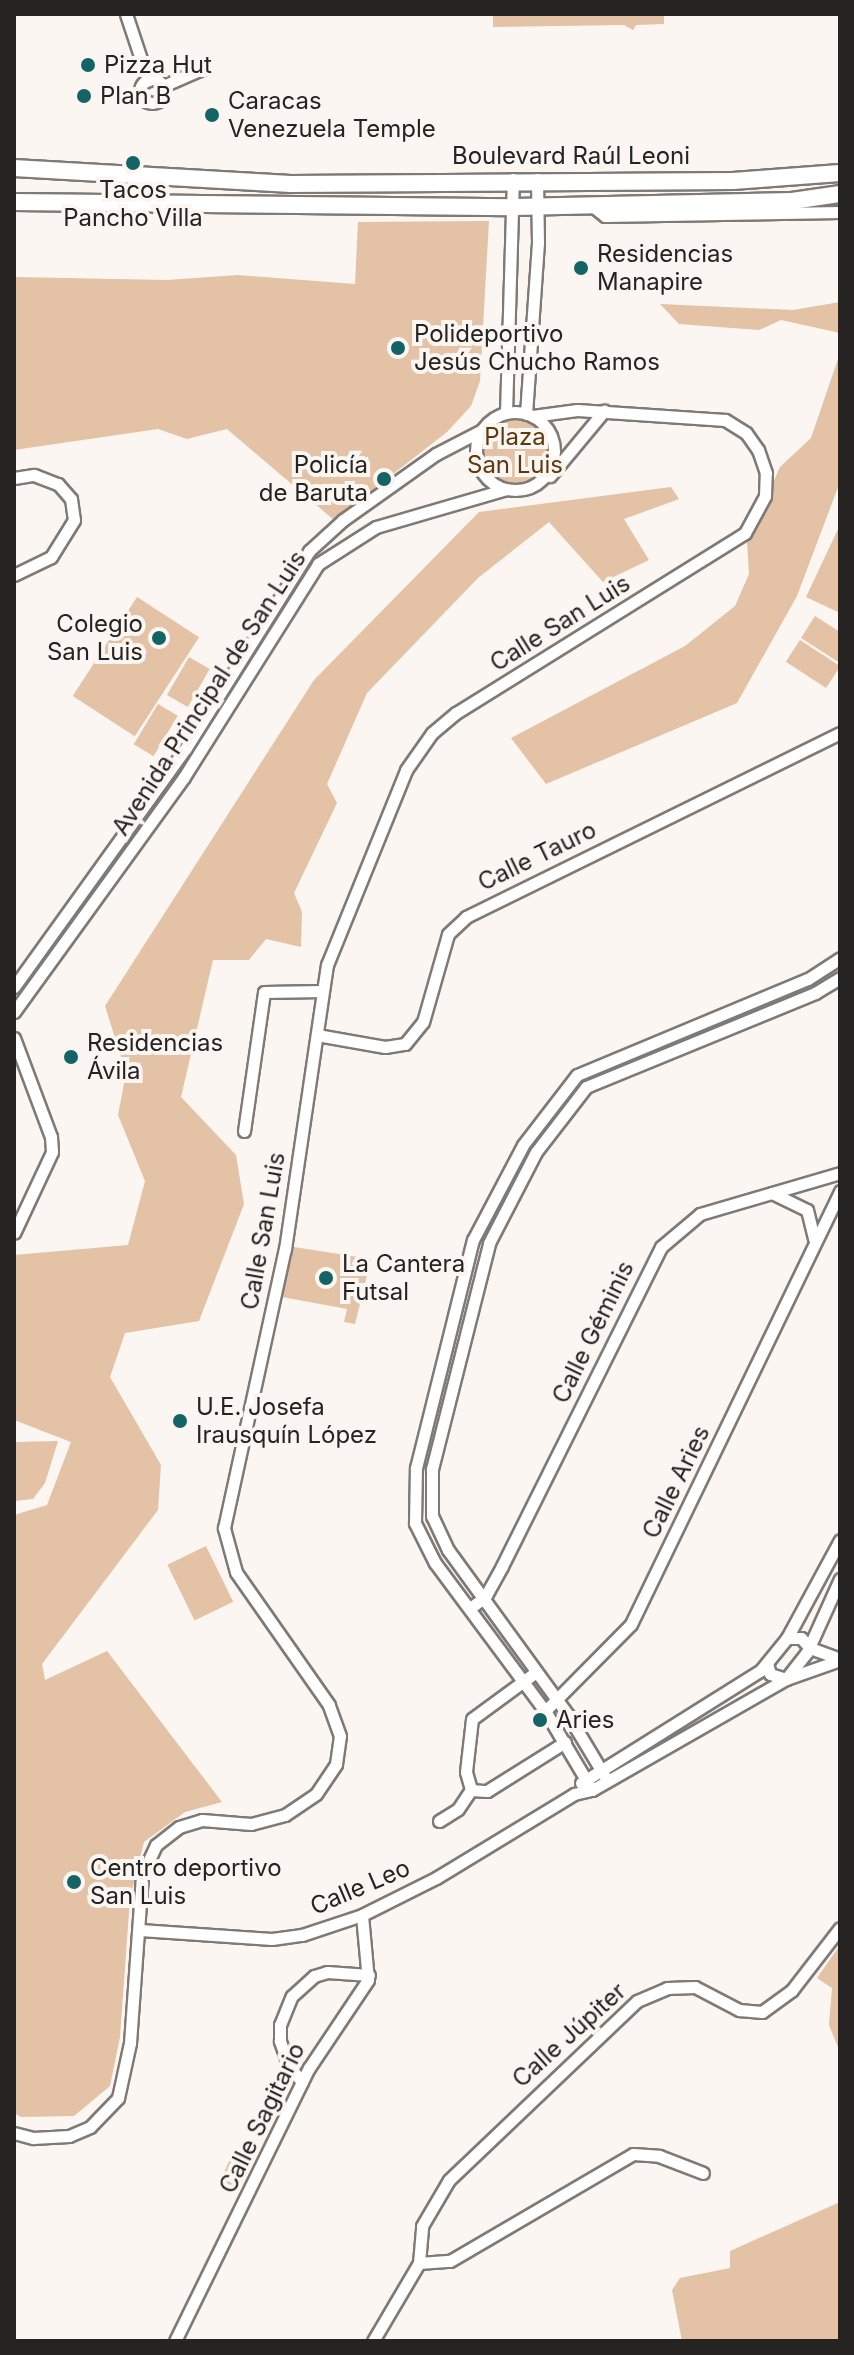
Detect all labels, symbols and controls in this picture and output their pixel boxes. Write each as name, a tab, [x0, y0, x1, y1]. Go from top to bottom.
place label: Pizza Hut	[104, 51, 212, 79]
marker: Pizza Hut	[79, 56, 97, 74]
place label: Plan B	[100, 82, 171, 110]
marker: Plan B	[75, 87, 93, 105]
place label: Caracas Venezuela Temple	[228, 87, 436, 143]
marker: Caracas Venezuela Temple	[203, 106, 221, 124]
street label: Boulevard Raúl Leoni	[452, 142, 690, 170]
marker: Tacos Pancho Villa	[124, 154, 142, 172]
place label: Tacos Pancho Villa	[63, 176, 203, 232]
place label: Residencias Manapire	[597, 240, 733, 296]
marker: Residencias Manapire	[572, 259, 590, 277]
place label: Polideportivo Jesús Chucho Ramos	[414, 320, 660, 376]
marker: Polideportivo Jesús Chucho Ramos	[389, 339, 407, 357]
park label: Plaza San Luis	[467, 423, 563, 479]
place label: Policía de Baruta	[259, 451, 368, 507]
marker: Policía de Baruta	[375, 470, 393, 488]
street label: Avenida Principal de San Luis	[106, 545, 312, 841]
street label: Calle San Luis	[485, 569, 635, 677]
place label: Colegio San Luis	[47, 610, 143, 666]
marker: Colegio San Luis	[150, 629, 168, 647]
street label: Calle Tauro	[473, 815, 601, 897]
place label: Residencias Ávila	[87, 1029, 223, 1085]
marker: Residencias Ávila	[62, 1048, 80, 1066]
street label: Calle San Luis	[235, 1150, 291, 1312]
place label: La Cantera Futsal	[342, 1250, 465, 1306]
street label: Calle Géminis	[546, 1256, 640, 1408]
marker: La Cantera Futsal	[317, 1269, 335, 1287]
place label: U.E. Josefa Irausquín López	[196, 1393, 377, 1449]
marker: U.E. Josefa Irausquín López	[171, 1412, 189, 1430]
street label: Calle Aries	[636, 1421, 716, 1543]
place label: Aries	[556, 1706, 614, 1734]
marker: Aries	[531, 1711, 549, 1729]
street label: Calle Leo	[306, 1853, 414, 1921]
place label: Centro deportivo San Luis	[90, 1854, 282, 1910]
marker: Centro deportivo San Luis	[65, 1873, 83, 1891]
street label: Calle Júpiter	[506, 1977, 632, 2093]
street label: Calle Sagitario	[213, 2038, 311, 2198]

